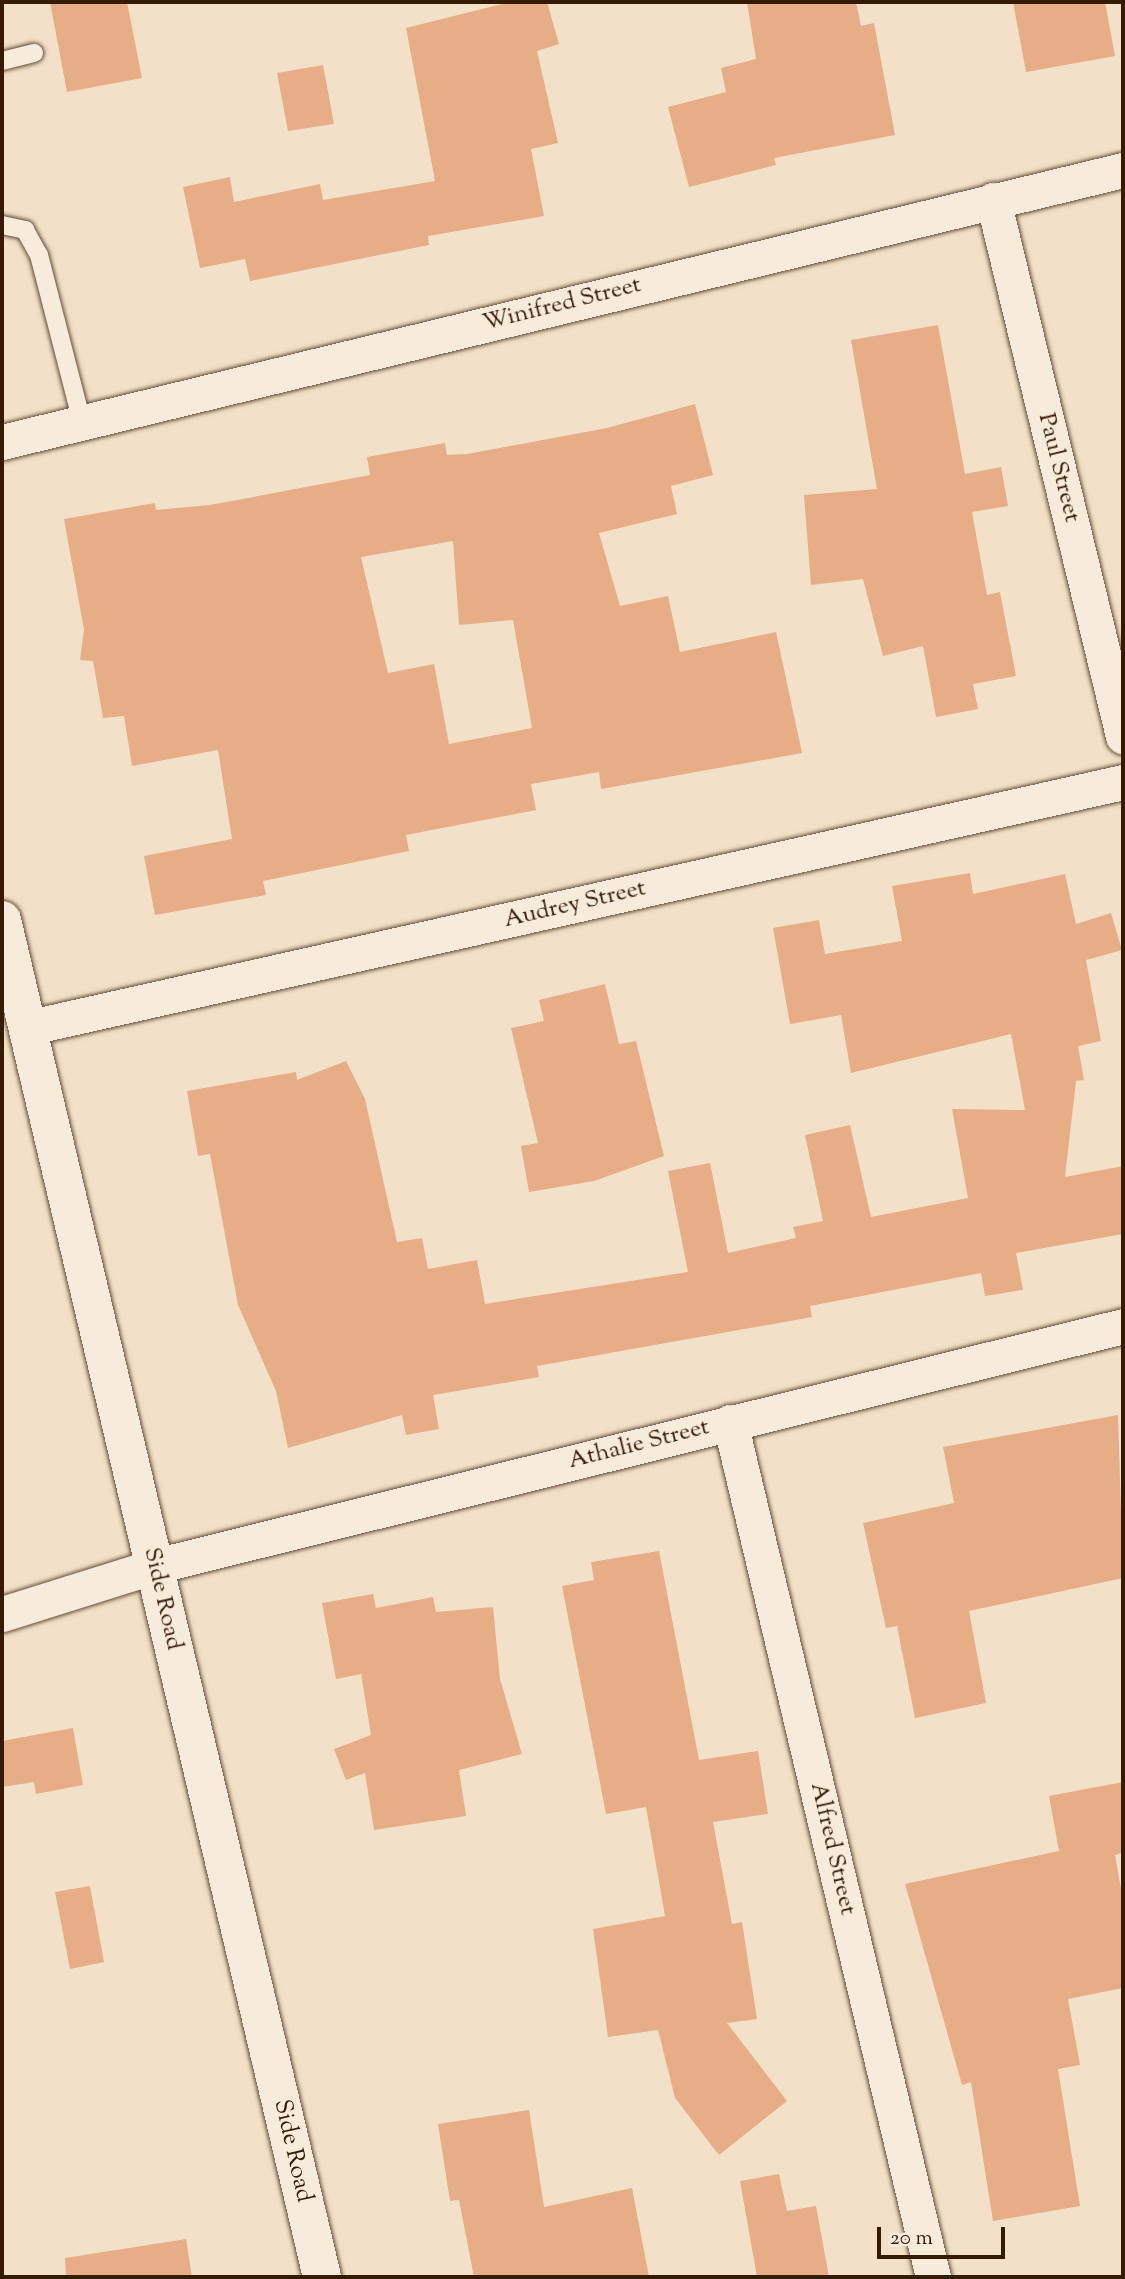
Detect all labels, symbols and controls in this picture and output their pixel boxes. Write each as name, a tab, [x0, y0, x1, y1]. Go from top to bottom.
street label: Winifred Street	[480, 271, 644, 339]
street label: Paul Street	[1031, 410, 1085, 526]
street label: Audrey Street	[501, 875, 649, 935]
street label: Athalie Street	[566, 1414, 712, 1476]
street label: Side Road	[136, 1545, 188, 1653]
street label: Alfred Street	[803, 1780, 861, 1918]
street label: Side Road	[266, 2097, 318, 2205]
scale bar	[880, 2212, 1008, 2256]
text: 20 m	[890, 2224, 933, 2254]

